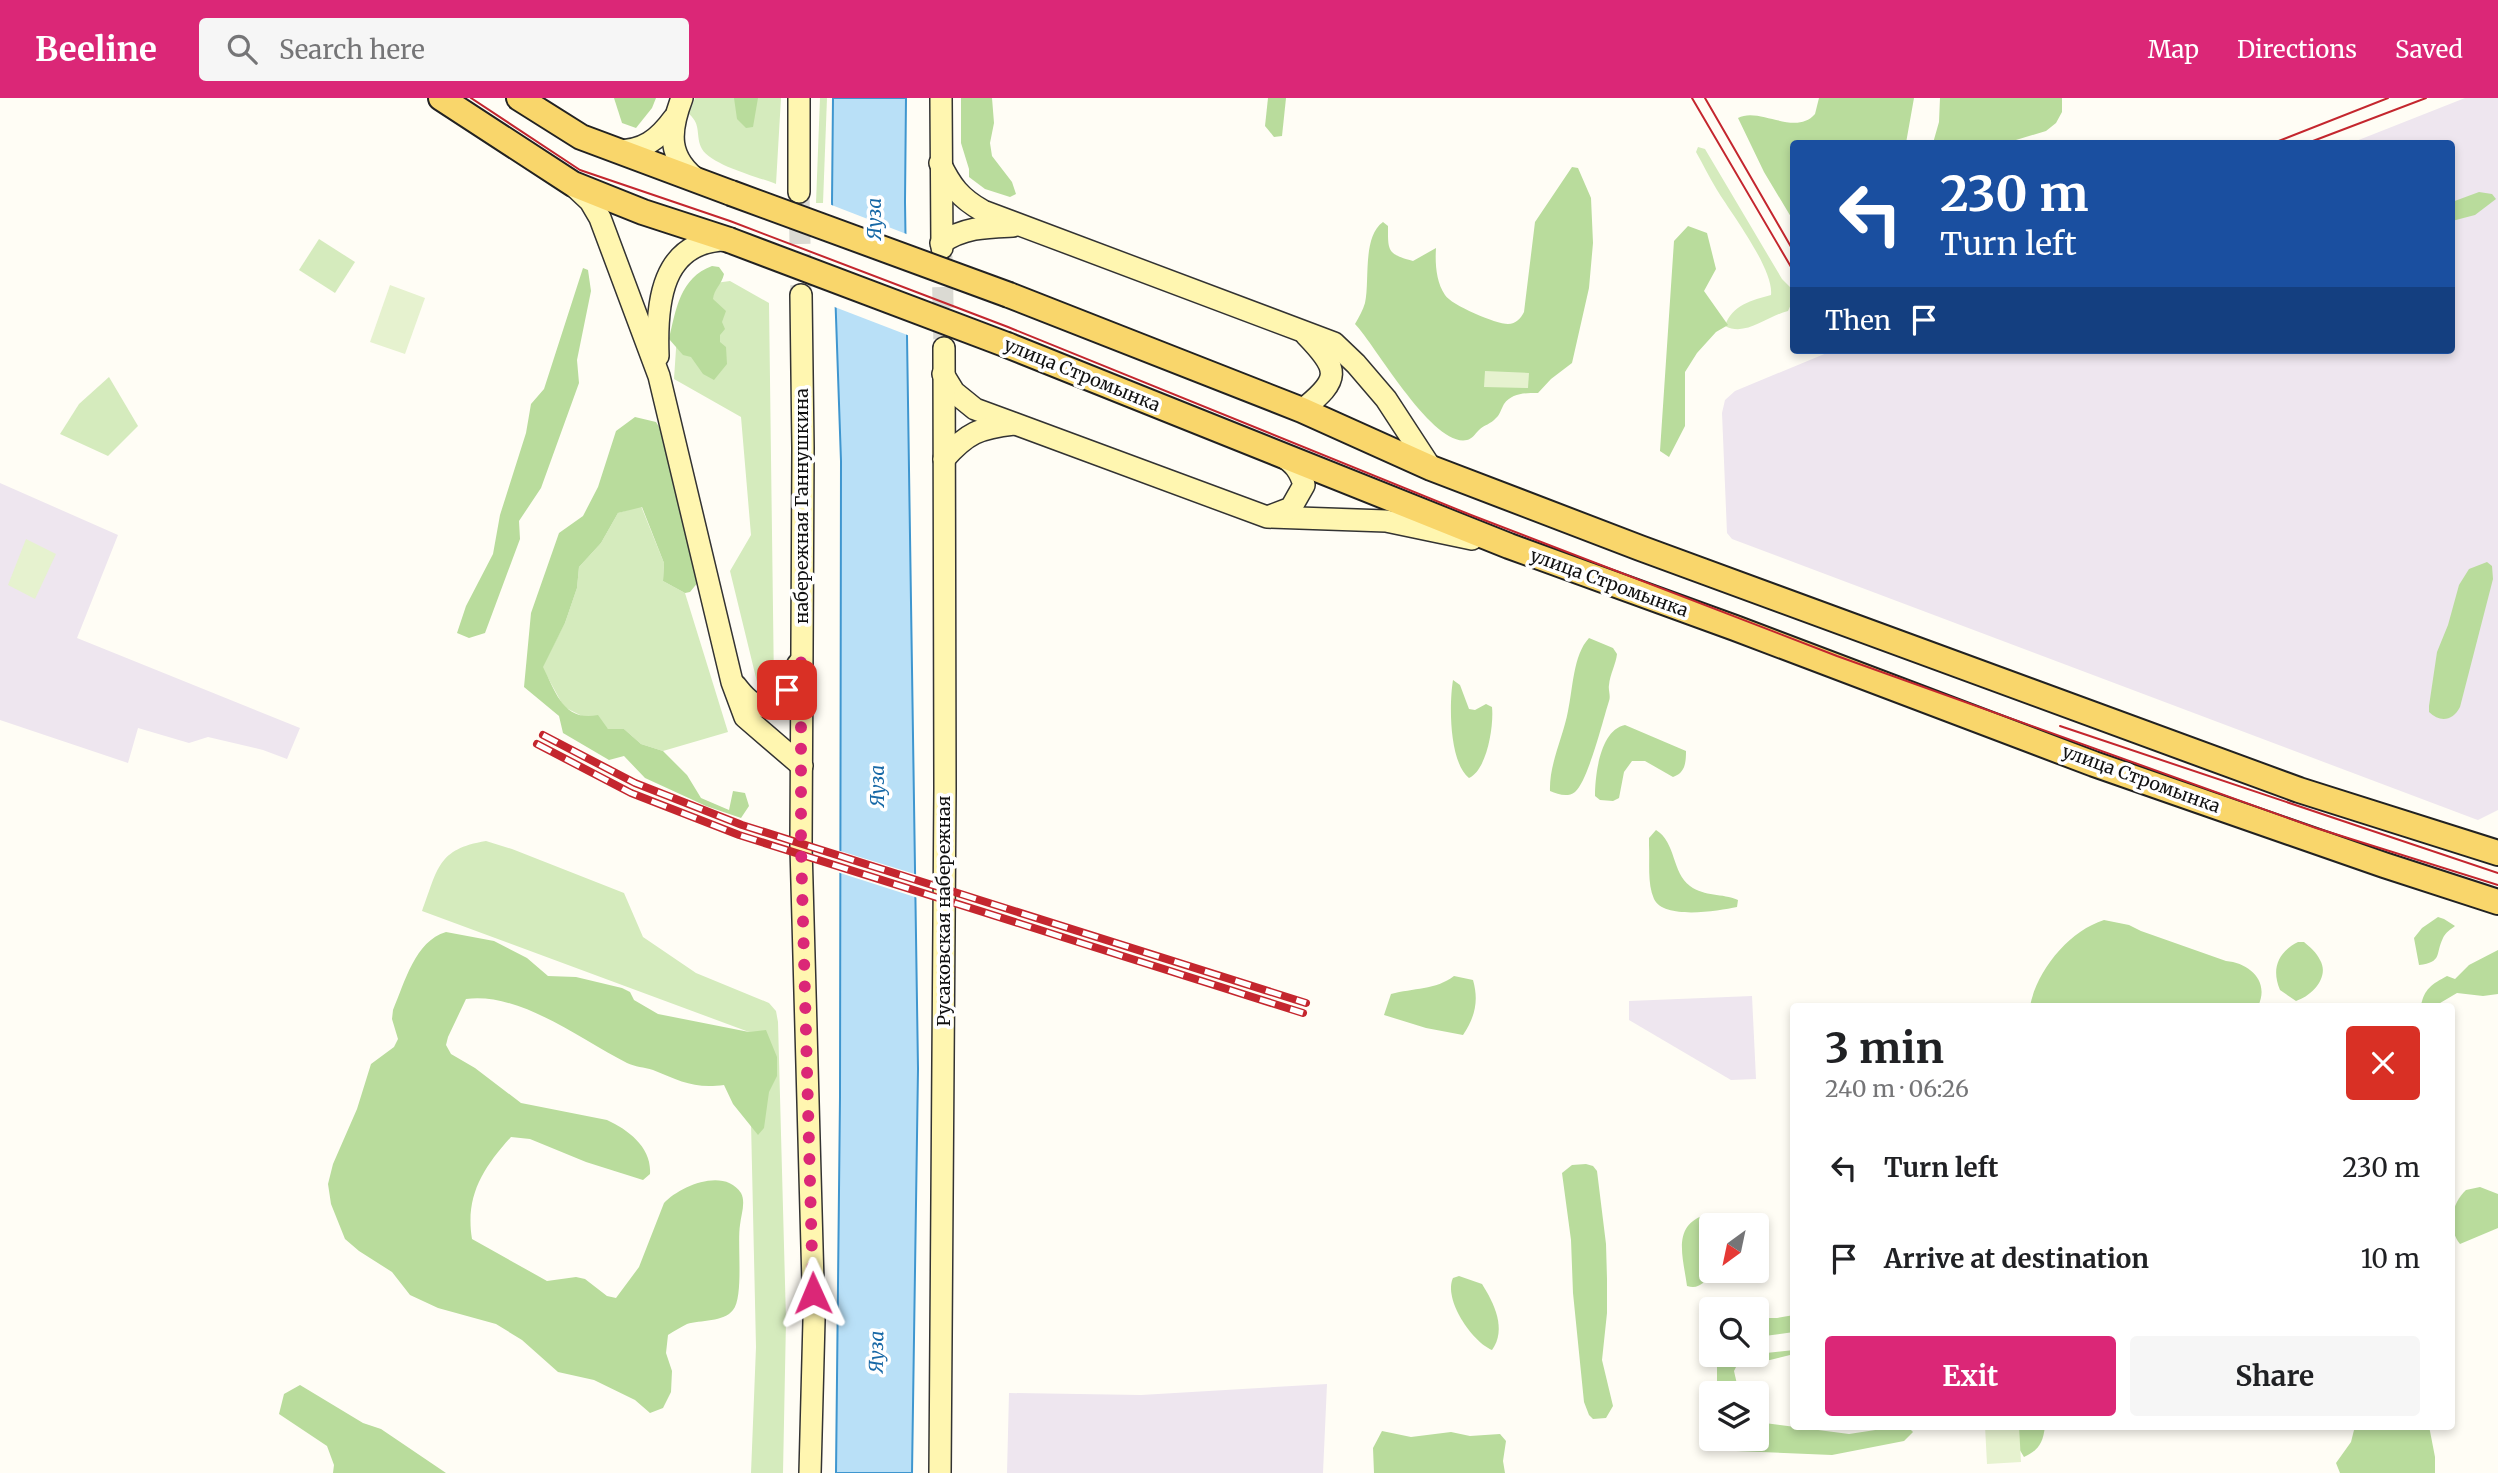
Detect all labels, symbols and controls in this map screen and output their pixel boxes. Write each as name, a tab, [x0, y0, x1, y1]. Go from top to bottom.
search box	[199, 18, 689, 81]
text: Beeline	[35, 29, 157, 70]
icon: search	[223, 30, 261, 68]
text: Search here	[279, 33, 425, 66]
text: Map	[2148, 34, 2199, 65]
text: Directions	[2237, 34, 2357, 65]
text: Saved	[2395, 34, 2463, 65]
text: 230 m	[1940, 163, 2088, 224]
icon: left	[1825, 168, 1916, 259]
water label: Яуза	[862, 198, 886, 241]
text: Turn left	[1940, 224, 2077, 264]
icon: arrive	[1905, 301, 1943, 339]
text: Then	[1825, 304, 1891, 337]
street label: улица Стромынка	[1001, 333, 1164, 417]
street label: набережная Ганнушкина	[790, 388, 813, 624]
street label: улица Стромынка	[1527, 543, 1692, 622]
pin	[757, 660, 817, 720]
icon: arrive	[768, 671, 806, 709]
street label: улица Стромынка	[2059, 739, 2224, 818]
water label: Яуза	[865, 765, 889, 808]
street label: Русаковская набережная	[932, 795, 955, 1027]
text: 3 min	[1825, 1022, 1944, 1074]
button: close	[2346, 1026, 2420, 1100]
text: 240 m · 06:26	[1825, 1074, 1969, 1103]
icon: left	[1825, 1149, 1863, 1187]
text: Turn left	[1884, 1151, 1998, 1184]
text: 230 m	[2342, 1151, 2420, 1184]
north arrow	[1699, 1213, 1769, 1283]
map controls	[1699, 1213, 1769, 1451]
icon: arrive	[1825, 1240, 1863, 1278]
text: Arrive at destination	[1884, 1242, 2149, 1275]
text: 10 m	[2361, 1242, 2420, 1275]
position arrow	[776, 1256, 850, 1330]
button: search	[1699, 1297, 1769, 1367]
water label: Яуза	[864, 1330, 888, 1374]
button: Exit	[1825, 1336, 2116, 1416]
button: Share	[2130, 1336, 2420, 1416]
button: layers	[1699, 1381, 1769, 1451]

